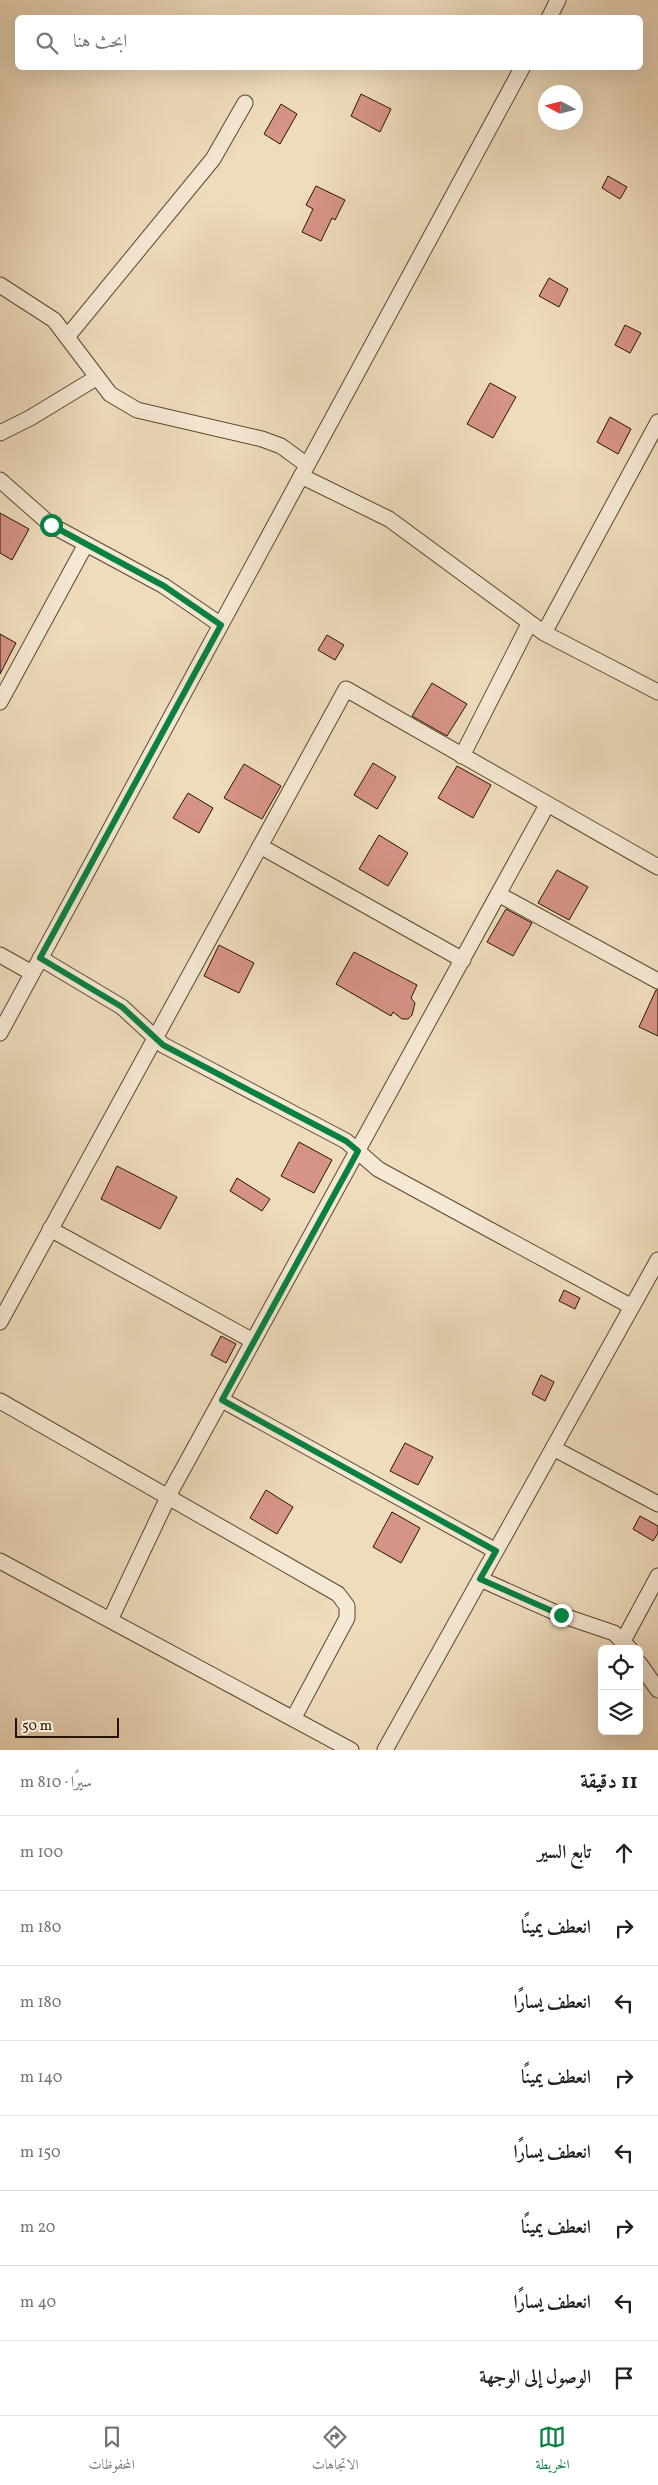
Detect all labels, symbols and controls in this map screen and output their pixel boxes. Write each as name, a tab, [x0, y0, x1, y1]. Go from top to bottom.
search box	[15, 15, 643, 70]
icon: search	[33, 29, 61, 57]
text: ابحث هنا	[73, 29, 127, 55]
north arrow	[538, 85, 583, 130]
route start	[40, 514, 63, 537]
route end	[550, 1604, 573, 1627]
map controls	[598, 1645, 643, 1735]
button: locate	[598, 1645, 643, 1690]
button: layers	[598, 1690, 643, 1735]
scale bar	[15, 1715, 119, 1738]
text: 50 m	[22, 1717, 52, 1736]
text: 11 دقيقة	[580, 1768, 638, 1797]
text: سيرًا · 810 m	[20, 1772, 92, 1794]
icon: ahead	[610, 1839, 638, 1867]
text: تابع السير	[538, 1840, 591, 1866]
text: 100 m	[20, 1842, 63, 1864]
icon: right	[610, 1914, 638, 1942]
text: انعطف يمينًا	[521, 1915, 591, 1941]
text: 180 m	[20, 1917, 61, 1939]
icon: left	[610, 1989, 638, 2017]
text: انعطف يسارًا	[513, 1990, 591, 2016]
text: 180 m	[20, 1992, 61, 2014]
icon: right	[610, 2064, 638, 2092]
text: انعطف يمينًا	[521, 2065, 591, 2091]
text: 140 m	[20, 2067, 62, 2089]
icon: left	[610, 2139, 638, 2167]
text: انعطف يسارًا	[513, 2140, 591, 2166]
text: 150 m	[20, 2142, 61, 2164]
icon: right	[610, 2214, 638, 2242]
text: انعطف يمينًا	[521, 2215, 591, 2241]
text: 20 m	[20, 2217, 55, 2239]
icon: left	[610, 2289, 638, 2317]
text: انعطف يسارًا	[513, 2290, 591, 2316]
text: 40 m	[20, 2292, 56, 2314]
icon: arrive	[610, 2364, 638, 2392]
text: الوصول إلى الوجهة	[479, 2365, 591, 2391]
tab: المحفوظات	[89, 2423, 135, 2478]
tab: الاتجاهات	[312, 2423, 358, 2478]
tab: الخريطة	[535, 2423, 570, 2478]

